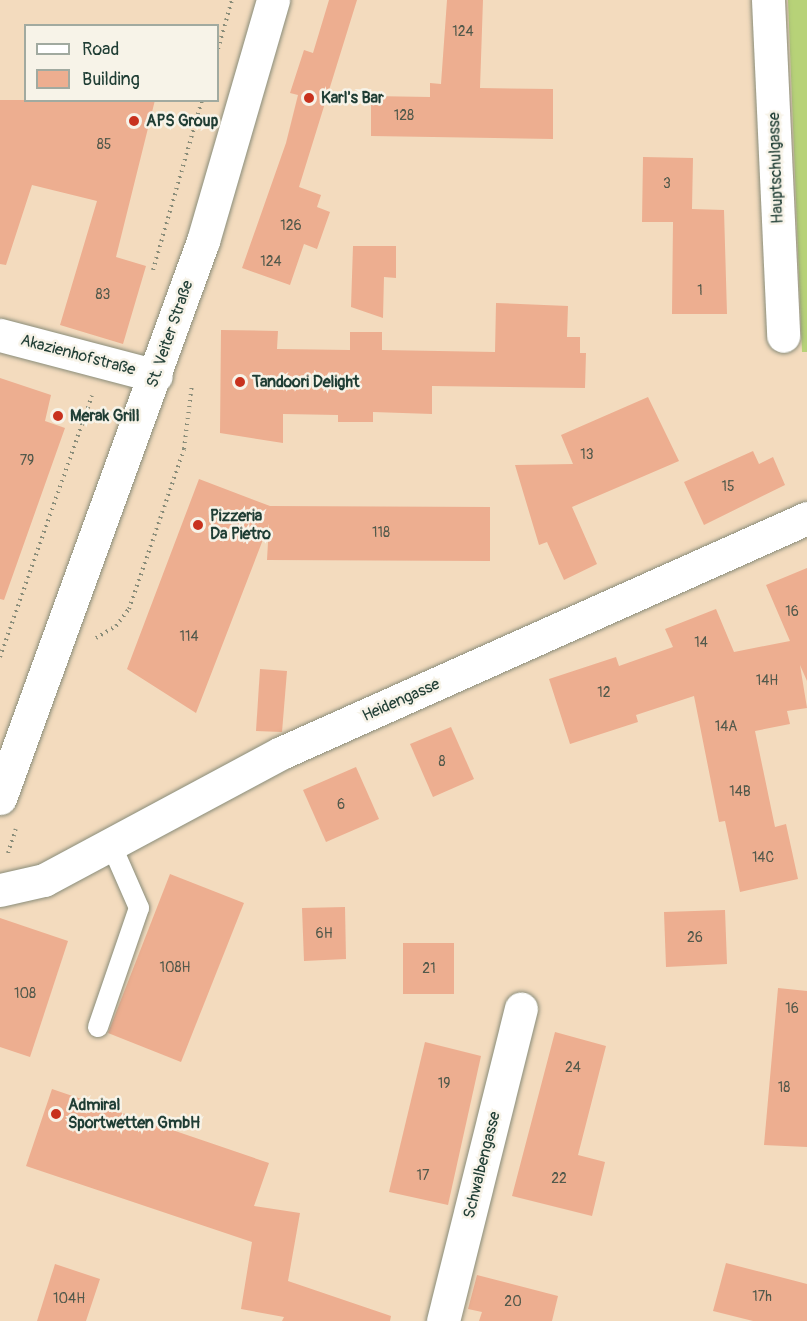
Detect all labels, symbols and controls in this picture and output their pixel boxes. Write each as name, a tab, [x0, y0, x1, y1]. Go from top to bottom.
legend	[24, 24, 219, 102]
house number: 124	[452, 24, 474, 40]
text: Road	[82, 38, 119, 61]
text: Building	[82, 68, 140, 91]
place label: Karl's Bar	[321, 88, 384, 108]
marker: Karl's Bar	[302, 91, 316, 105]
house number: 128	[394, 108, 414, 124]
place label: APS Group	[146, 111, 218, 131]
street label: Hauptschulgasse	[764, 112, 788, 224]
marker: APS Group	[127, 114, 141, 128]
house number: 85	[97, 137, 111, 153]
house number: 3	[663, 176, 671, 192]
house number: 126	[280, 218, 302, 234]
house number: 124	[260, 254, 282, 270]
street label: St. Veiter Straße	[143, 278, 197, 390]
house number: 1	[697, 283, 703, 299]
house number: 83	[96, 287, 110, 303]
street label: Akazienhofstraße	[18, 330, 138, 380]
place label: Tandoori Delight	[252, 372, 359, 392]
marker: Tandoori Delight	[233, 375, 247, 389]
place label: Merak Grill	[70, 406, 139, 426]
marker: Merak Grill	[51, 409, 65, 423]
house number: 13	[580, 447, 594, 463]
house number: 79	[20, 453, 34, 469]
house number: 15	[721, 479, 735, 495]
place label: Pizzeria Da Pietro	[210, 506, 271, 544]
marker: Pizzeria Da Pietro	[191, 518, 205, 532]
house number: 118	[372, 525, 390, 541]
house number: 16	[785, 604, 799, 620]
house number: 114	[179, 629, 199, 645]
house number: 14	[694, 635, 708, 651]
house number: 14H	[756, 673, 778, 689]
street label: Heidengasse	[359, 674, 443, 726]
house number: 12	[597, 685, 611, 701]
house number: 14A	[715, 719, 737, 735]
house number: 8	[438, 754, 446, 770]
house number: 14B	[729, 784, 751, 800]
house number: 6	[337, 797, 345, 813]
house number: 14C	[752, 850, 774, 866]
house number: 6H	[315, 926, 333, 942]
house number: 26	[687, 930, 703, 946]
house number: 108H	[160, 960, 190, 976]
house number: 21	[422, 961, 436, 977]
house number: 108	[14, 986, 36, 1002]
house number: 16	[785, 1001, 799, 1017]
house number: 24	[565, 1060, 581, 1076]
house number: 19	[438, 1076, 450, 1092]
house number: 18	[778, 1080, 790, 1096]
place label: Admiral Sportwetten GmbH	[68, 1095, 200, 1133]
marker: Admiral Sportwetten GmbH	[49, 1107, 63, 1121]
street label: Schwalbengasse	[459, 1110, 505, 1220]
house number: 17	[417, 1168, 429, 1184]
house number: 22	[551, 1171, 567, 1187]
house number: 17h	[752, 1289, 772, 1305]
house number: 104H	[53, 1291, 85, 1307]
house number: 20	[504, 1294, 522, 1310]

